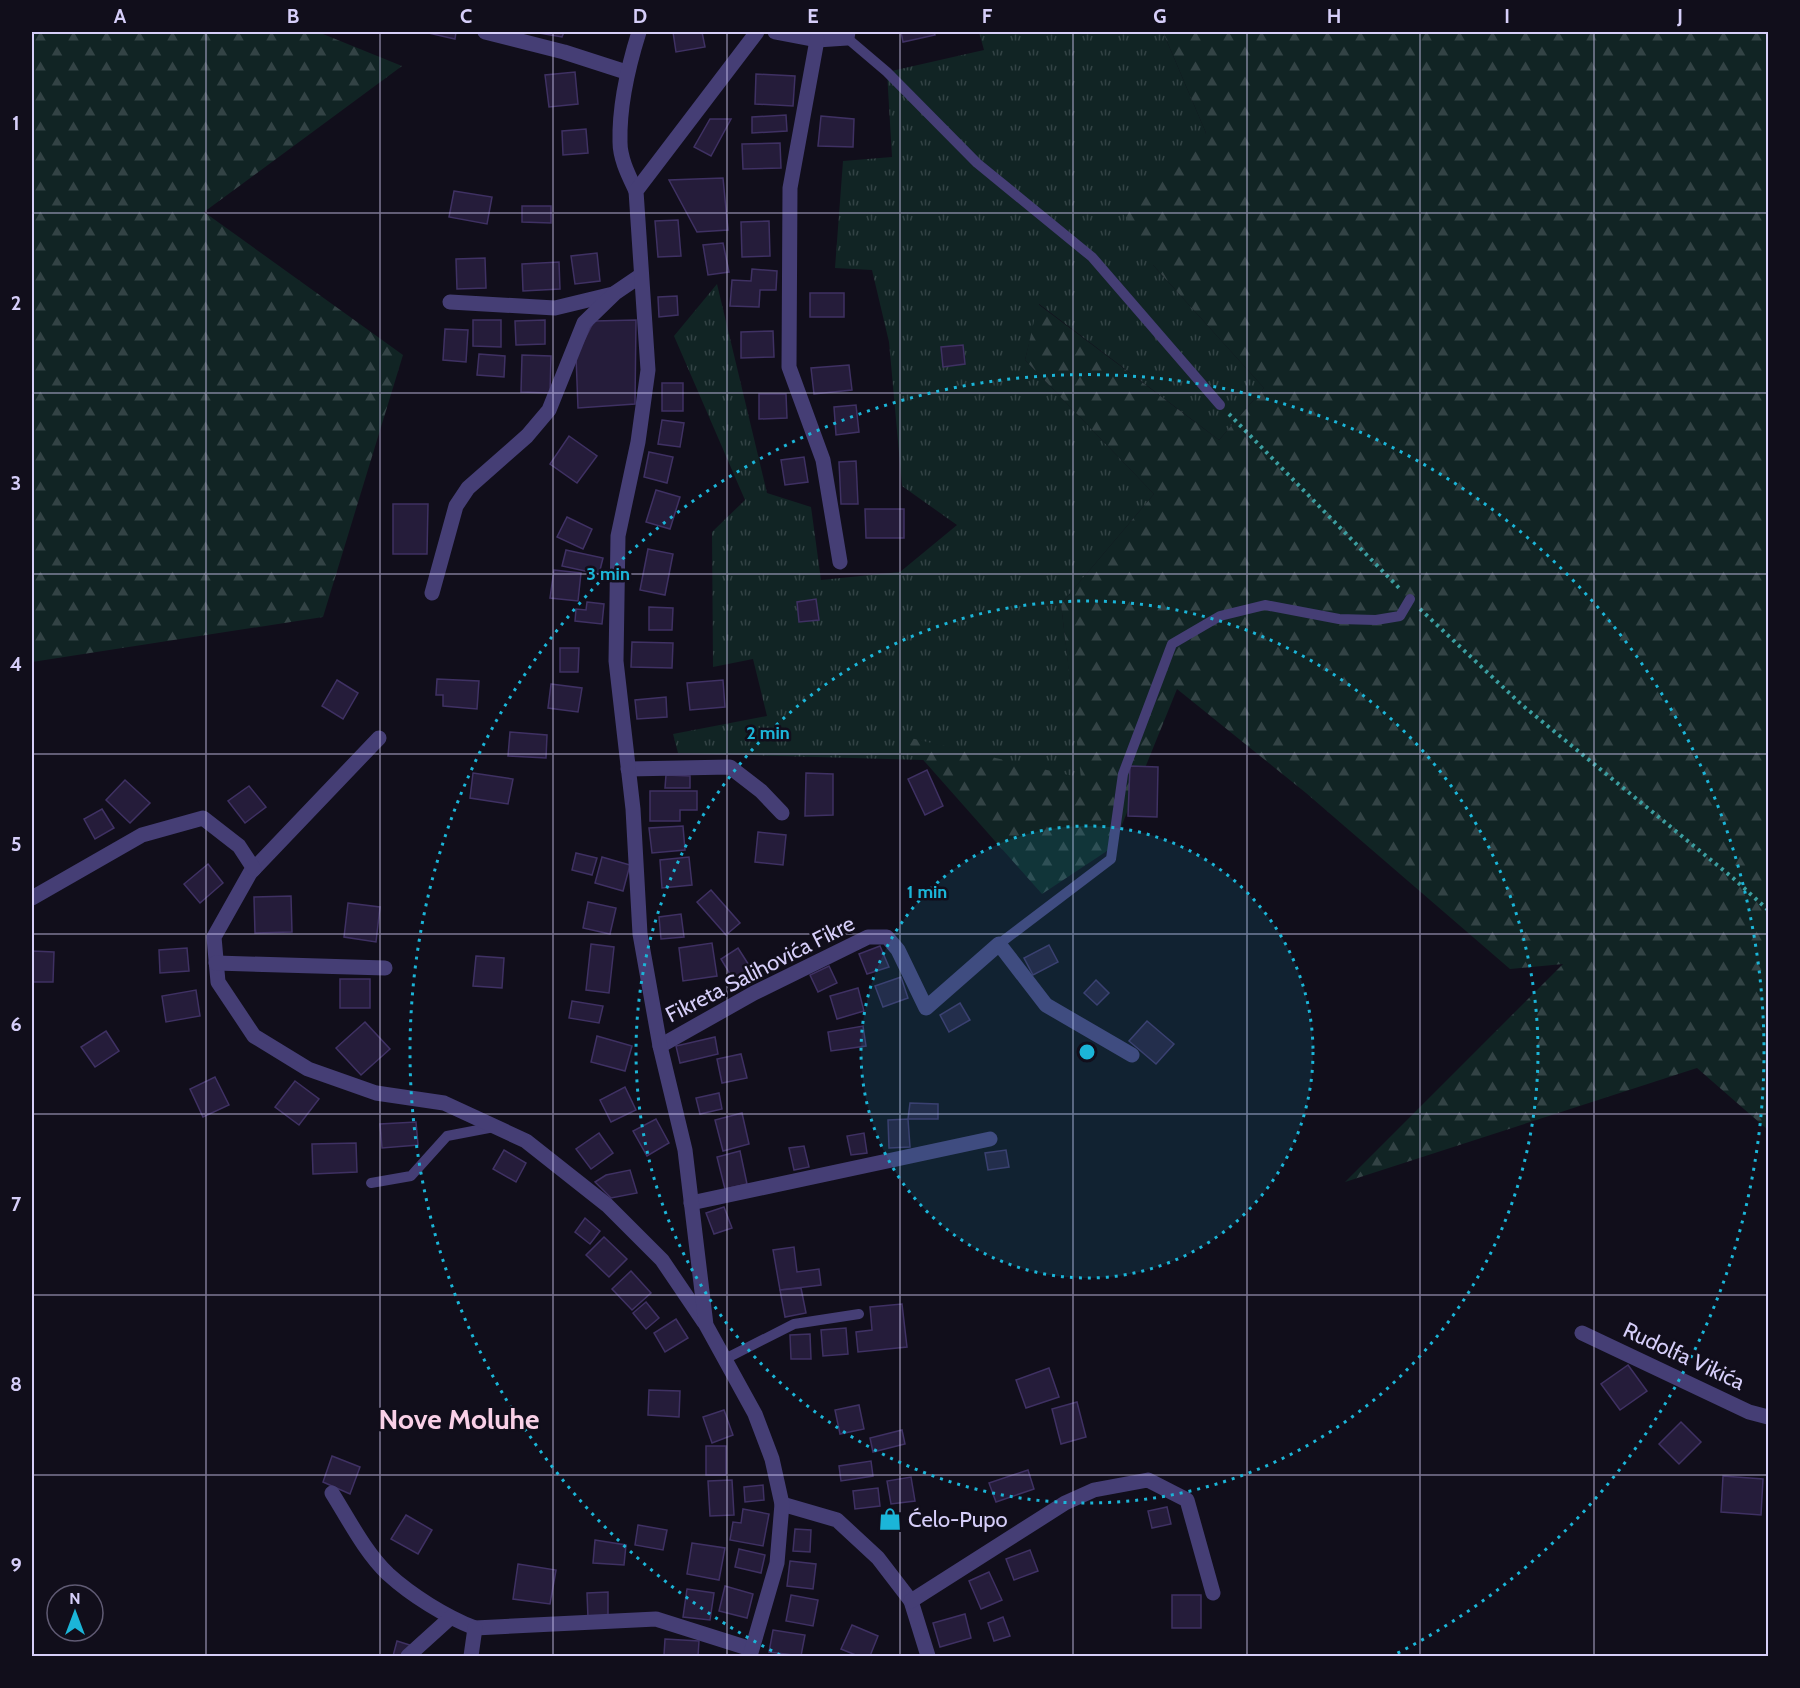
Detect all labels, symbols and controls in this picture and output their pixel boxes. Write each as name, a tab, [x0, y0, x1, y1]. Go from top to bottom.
text: A	[114, 4, 127, 28]
text: B	[287, 4, 299, 28]
text: C	[460, 4, 472, 28]
text: D	[633, 4, 647, 28]
text: E	[807, 4, 819, 28]
text: F	[982, 4, 993, 28]
text: G	[1153, 4, 1167, 28]
text: H	[1327, 4, 1341, 28]
text: I	[1504, 4, 1510, 28]
text: J	[1676, 4, 1683, 28]
text: 1	[12, 111, 20, 135]
text: 2	[11, 291, 21, 315]
text: 3	[11, 471, 21, 495]
text: 3 min	[586, 563, 630, 585]
text: 4	[10, 652, 22, 676]
text: 2 min	[746, 722, 790, 744]
text: 5	[11, 832, 21, 856]
text: 1 min	[907, 881, 947, 903]
street label: Fikreta Salihovića Fikre	[661, 910, 859, 1028]
text: 6	[10, 1012, 22, 1036]
centre of rings	[1077, 1042, 1097, 1062]
text: 7	[11, 1192, 22, 1216]
street label: Rudolfa Vikića	[1619, 1316, 1749, 1396]
text: 8	[10, 1372, 22, 1396]
district label: Nove Moluhe	[379, 1402, 539, 1436]
shop icon: Ćelo-Pupo	[877, 1506, 903, 1532]
place label: Ćelo-Pupo	[908, 1506, 1008, 1533]
text: 9	[10, 1553, 22, 1577]
north arrow	[45, 1583, 105, 1643]
text: N	[69, 1589, 81, 1608]

